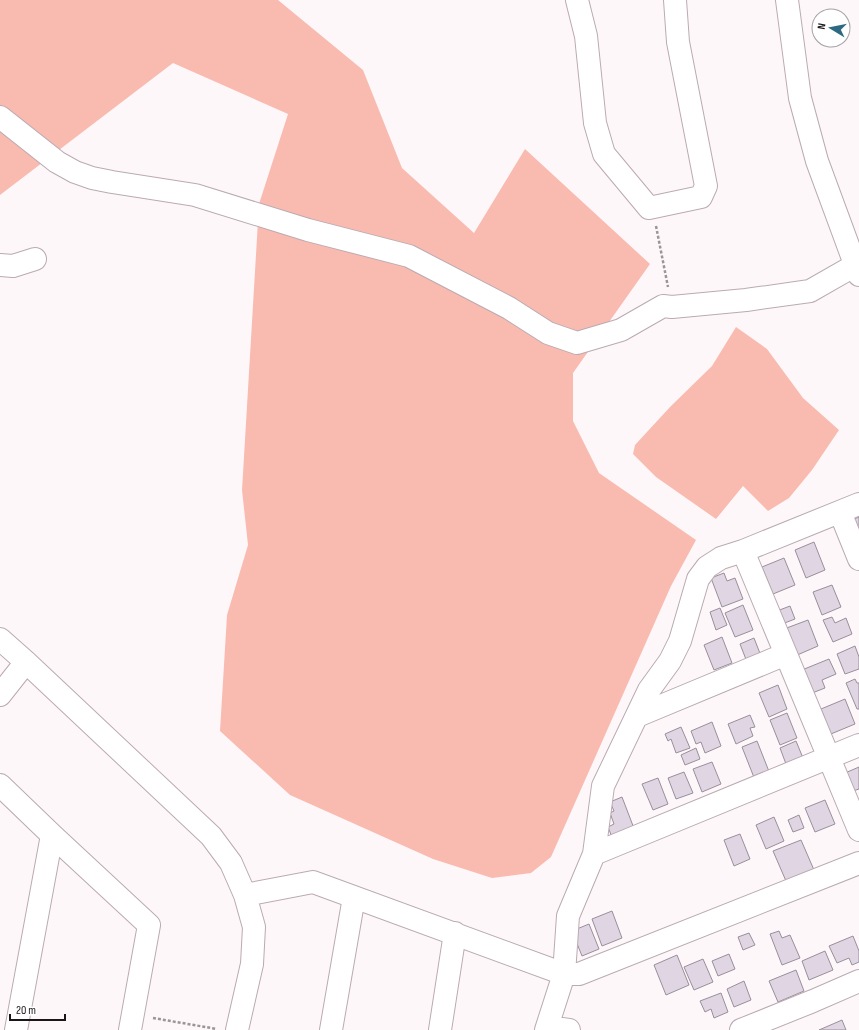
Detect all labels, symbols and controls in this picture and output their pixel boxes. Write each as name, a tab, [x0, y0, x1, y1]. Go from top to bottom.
north arrow	[811, 8, 851, 48]
text: N	[815, 22, 829, 30]
scale bar	[10, 996, 65, 1022]
text: 20 m	[16, 1003, 36, 1018]

